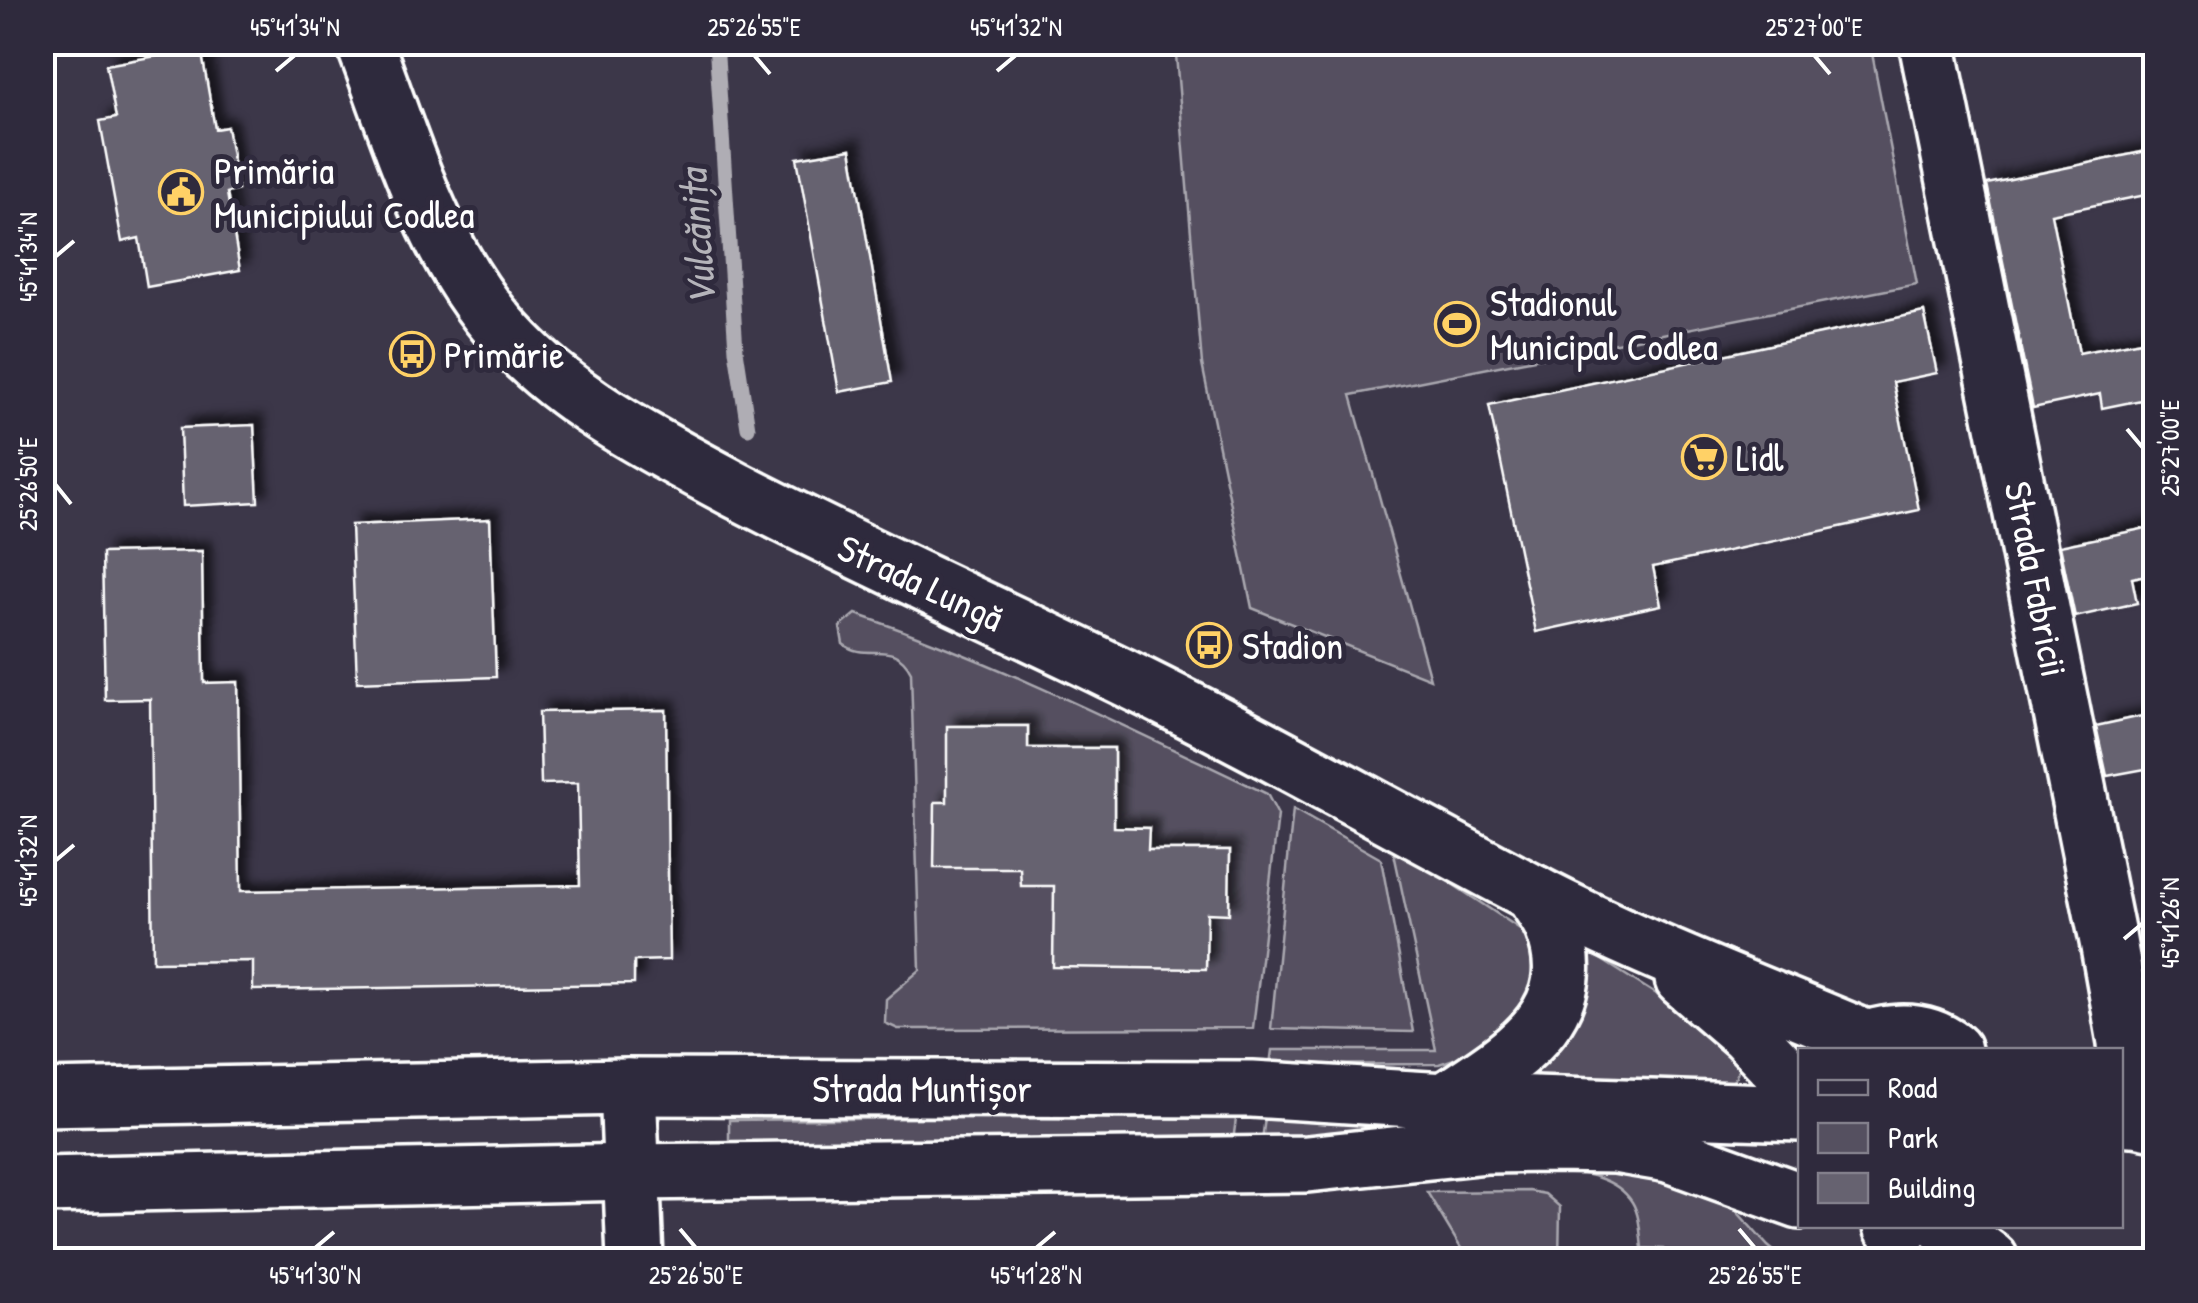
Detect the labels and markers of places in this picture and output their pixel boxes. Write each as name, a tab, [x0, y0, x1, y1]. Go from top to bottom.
place label: Primăria Municipiului Codlea	[214, 144, 474, 240]
public building icon: Primăria Municipiului Codlea	[158, 169, 204, 215]
place label: Stadionul Municipal Codlea	[1490, 276, 1718, 372]
sports icon: Stadionul Municipal Codlea	[1434, 301, 1480, 347]
place label: Primărie	[444, 328, 564, 380]
bus stop icon: Primărie	[389, 331, 435, 377]
place label: Lidl	[1736, 431, 1784, 483]
supermarket icon: Lidl	[1681, 434, 1727, 480]
place label: Stadion	[1242, 619, 1343, 671]
bus stop icon: Stadion	[1186, 622, 1232, 668]

